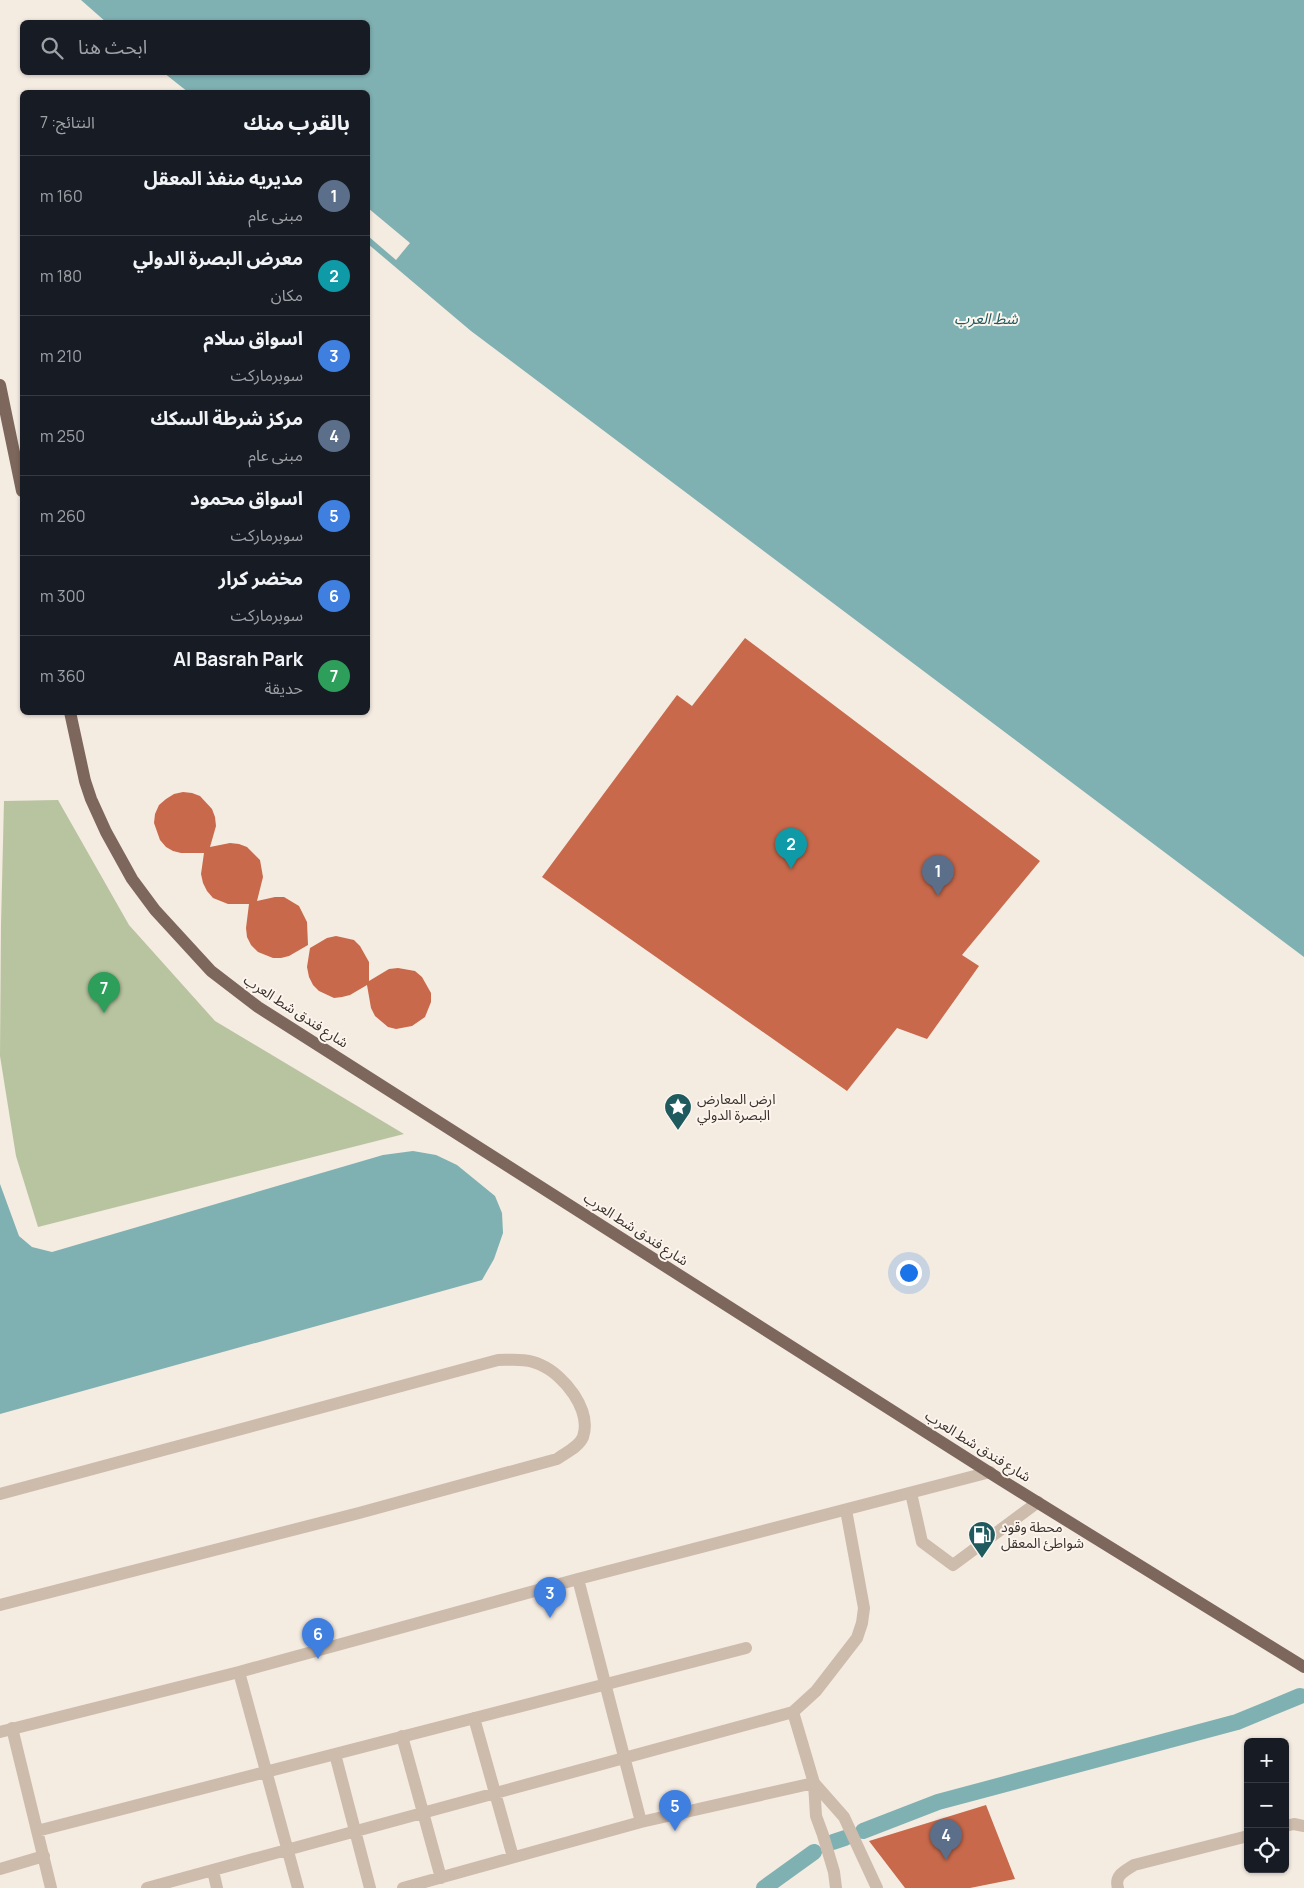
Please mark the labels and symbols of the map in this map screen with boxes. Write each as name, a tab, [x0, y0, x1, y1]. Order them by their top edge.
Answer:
water label: شط العرب	[954, 308, 1018, 329]
pin: 2	[775, 828, 807, 869]
pin: 1	[922, 855, 954, 896]
street label: شارع فندق شط العرب	[239, 970, 352, 1053]
pin: 7	[88, 972, 120, 1013]
place label: ارض المعارض البصرة الدولي	[697, 1089, 776, 1126]
place icon: ارض المعارض البصرة الدولي	[663, 1092, 693, 1131]
street label: شارع فندق شط العرب	[579, 1188, 692, 1271]
your location	[896, 1260, 922, 1286]
street label: شارع فندق شط العرب	[921, 1405, 1035, 1487]
place label: محطة وقود شواطئ المعقل	[1001, 1517, 1084, 1552]
fuel station icon: محطة وقود شواطئ المعقل	[967, 1520, 997, 1559]
pin: 3	[534, 1577, 566, 1618]
pin: 6	[302, 1618, 334, 1659]
pin: 5	[659, 1790, 691, 1831]
pin: 4	[930, 1819, 962, 1860]

